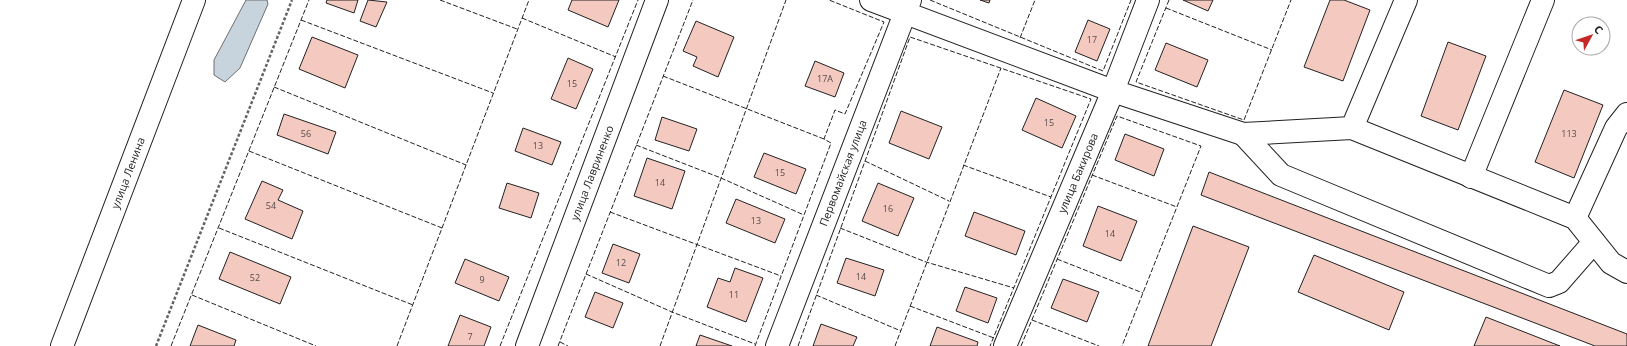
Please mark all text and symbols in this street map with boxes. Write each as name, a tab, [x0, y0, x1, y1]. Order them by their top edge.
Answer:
north arrow	[1571, 16, 1611, 56]
text: С	[1591, 22, 1607, 37]
house number: 17	[1087, 33, 1097, 46]
house number: 17А	[817, 72, 833, 85]
house number: 15	[567, 77, 577, 90]
house number: 15	[1044, 116, 1054, 129]
street label: Первомайская улица	[815, 117, 870, 228]
street label: улица Лавриненко	[566, 123, 617, 223]
house number: 56	[301, 127, 311, 140]
house number: 113	[1561, 127, 1577, 140]
street label: улица Бакирова	[1054, 130, 1101, 215]
street label: улица Ленина	[107, 135, 148, 211]
house number: 13	[533, 139, 543, 152]
house number: 15	[775, 166, 785, 179]
house number: 14	[655, 176, 665, 189]
house number: 54	[266, 199, 276, 212]
house number: 16	[883, 202, 893, 215]
house number: 13	[751, 214, 761, 227]
house number: 14	[1105, 227, 1115, 240]
house number: 12	[616, 256, 626, 269]
house number: 14	[856, 270, 866, 283]
house number: 52	[250, 271, 260, 284]
house number: 9	[479, 273, 485, 286]
house number: 11	[729, 288, 739, 301]
house number: 7	[467, 330, 473, 343]

